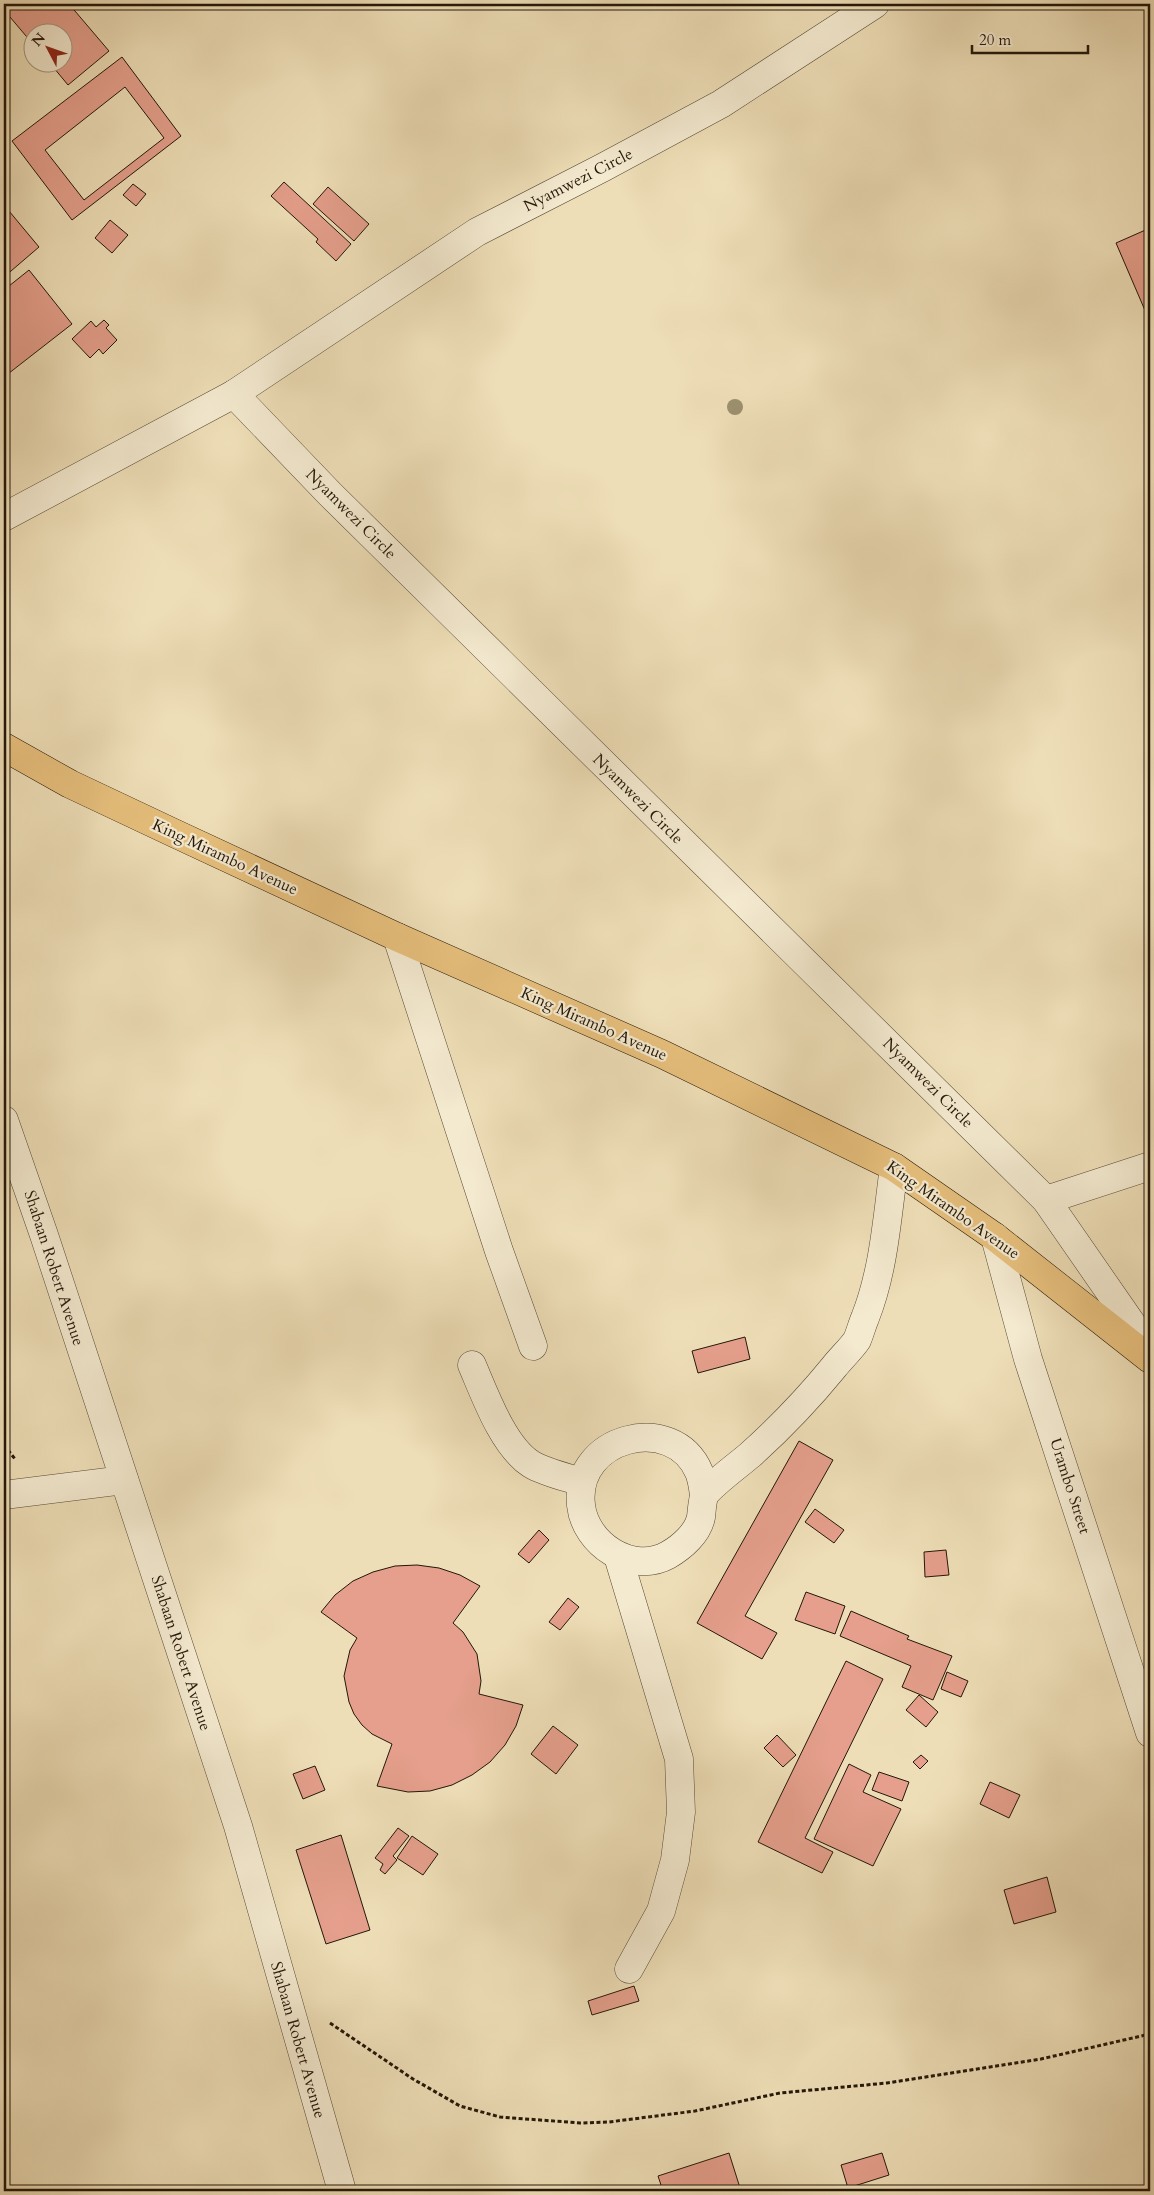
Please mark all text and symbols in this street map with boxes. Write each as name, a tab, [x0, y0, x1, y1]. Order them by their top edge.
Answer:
north arrow	[22, 22, 72, 72]
scale bar	[972, 22, 1088, 54]
text: N	[27, 29, 50, 51]
text: 20 m	[979, 30, 1011, 50]
street label: Nyamwezi Circle	[520, 143, 636, 217]
street label: Nyamwezi Circle	[301, 464, 401, 564]
street label: Nyamwezi Circle	[588, 749, 688, 849]
street label: King Mirambo Avenue	[149, 814, 301, 900]
street label: King Mirambo Avenue	[517, 982, 671, 1066]
street label: Nyamwezi Circle	[878, 1033, 978, 1133]
street label: King Mirambo Avenue	[882, 1156, 1024, 1264]
street label: Shabaan Robert Avenue	[18, 1187, 90, 1349]
street label: Urambo Street	[1044, 1435, 1096, 1537]
street label: Shabaan Robert Avenue	[145, 1572, 217, 1734]
street label: Shabaan Robert Avenue	[265, 1959, 331, 2121]

